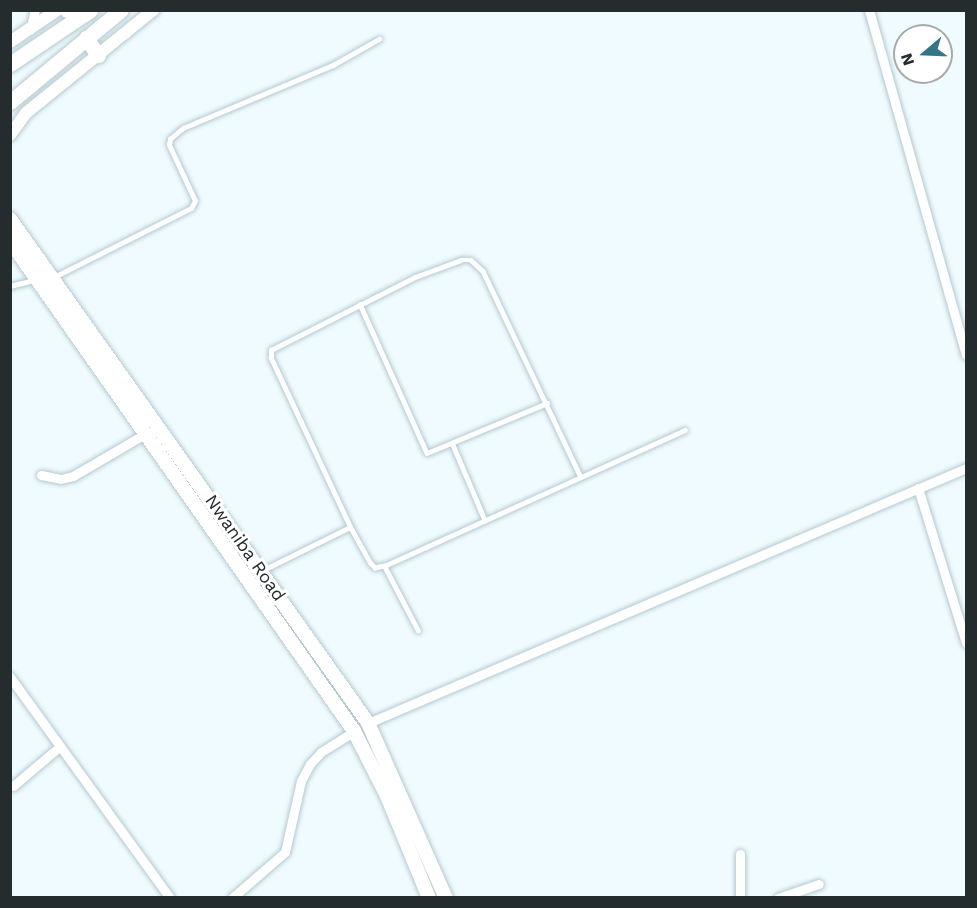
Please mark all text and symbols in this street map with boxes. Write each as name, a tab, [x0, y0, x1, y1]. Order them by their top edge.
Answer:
north arrow	[893, 24, 953, 84]
text: N	[896, 51, 918, 68]
street label: Nwaniba Road	[200, 490, 290, 606]

